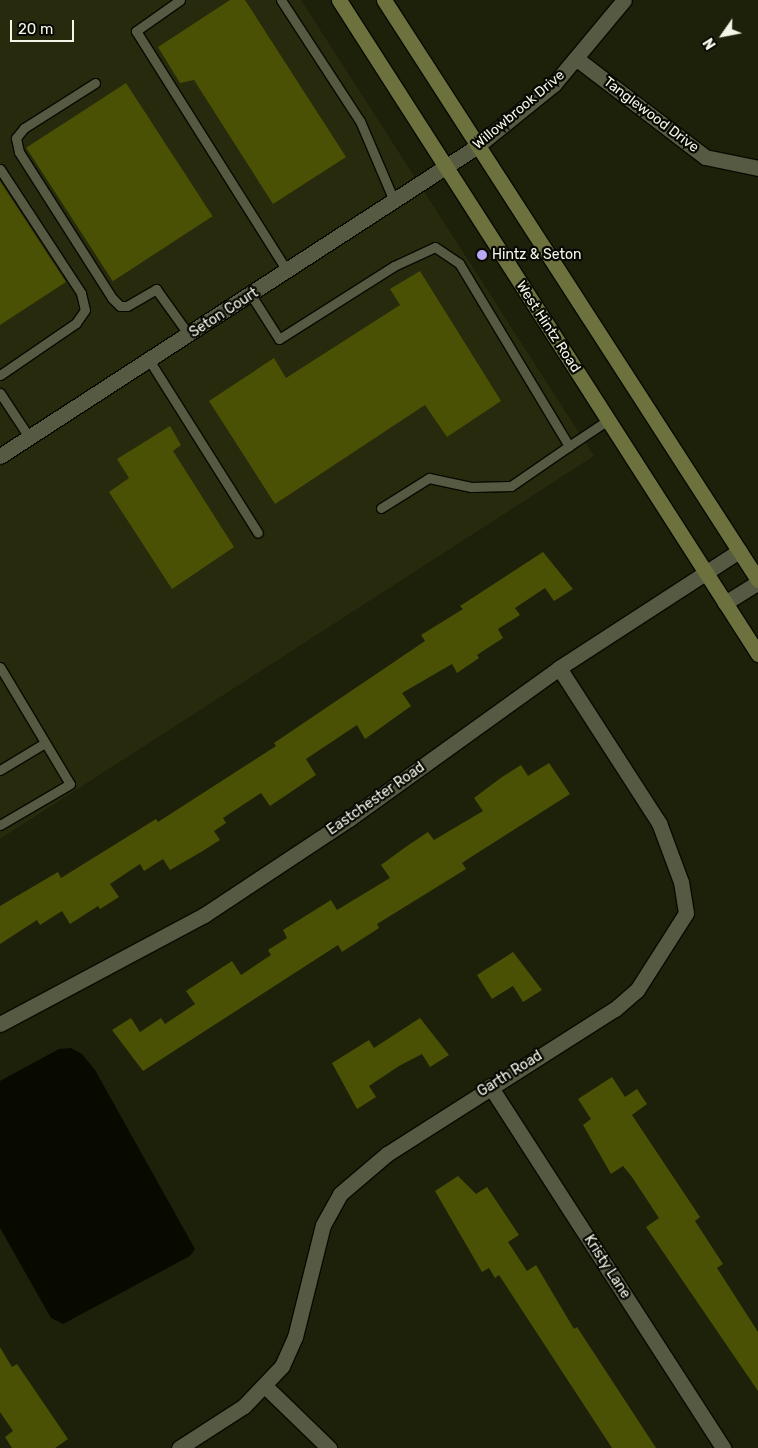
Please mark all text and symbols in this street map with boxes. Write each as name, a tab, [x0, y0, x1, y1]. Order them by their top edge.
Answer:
scale bar	[12, 10, 76, 42]
north arrow	[698, 10, 748, 60]
text: 20 m	[18, 20, 53, 38]
text: N	[700, 35, 720, 52]
street label: Willowbrook Drive	[470, 67, 568, 153]
street label: Tanglewood Drive	[600, 74, 702, 156]
place label: Hintz & Seton	[492, 247, 581, 263]
marker: Hintz & Seton	[476, 249, 488, 261]
street label: West Hintz Road	[512, 278, 584, 376]
street label: Seton Court	[187, 285, 261, 341]
street label: Eastchester Road	[324, 759, 428, 839]
street label: Garth Road	[475, 1047, 545, 1101]
street label: Kristy Lane	[580, 1232, 634, 1302]

